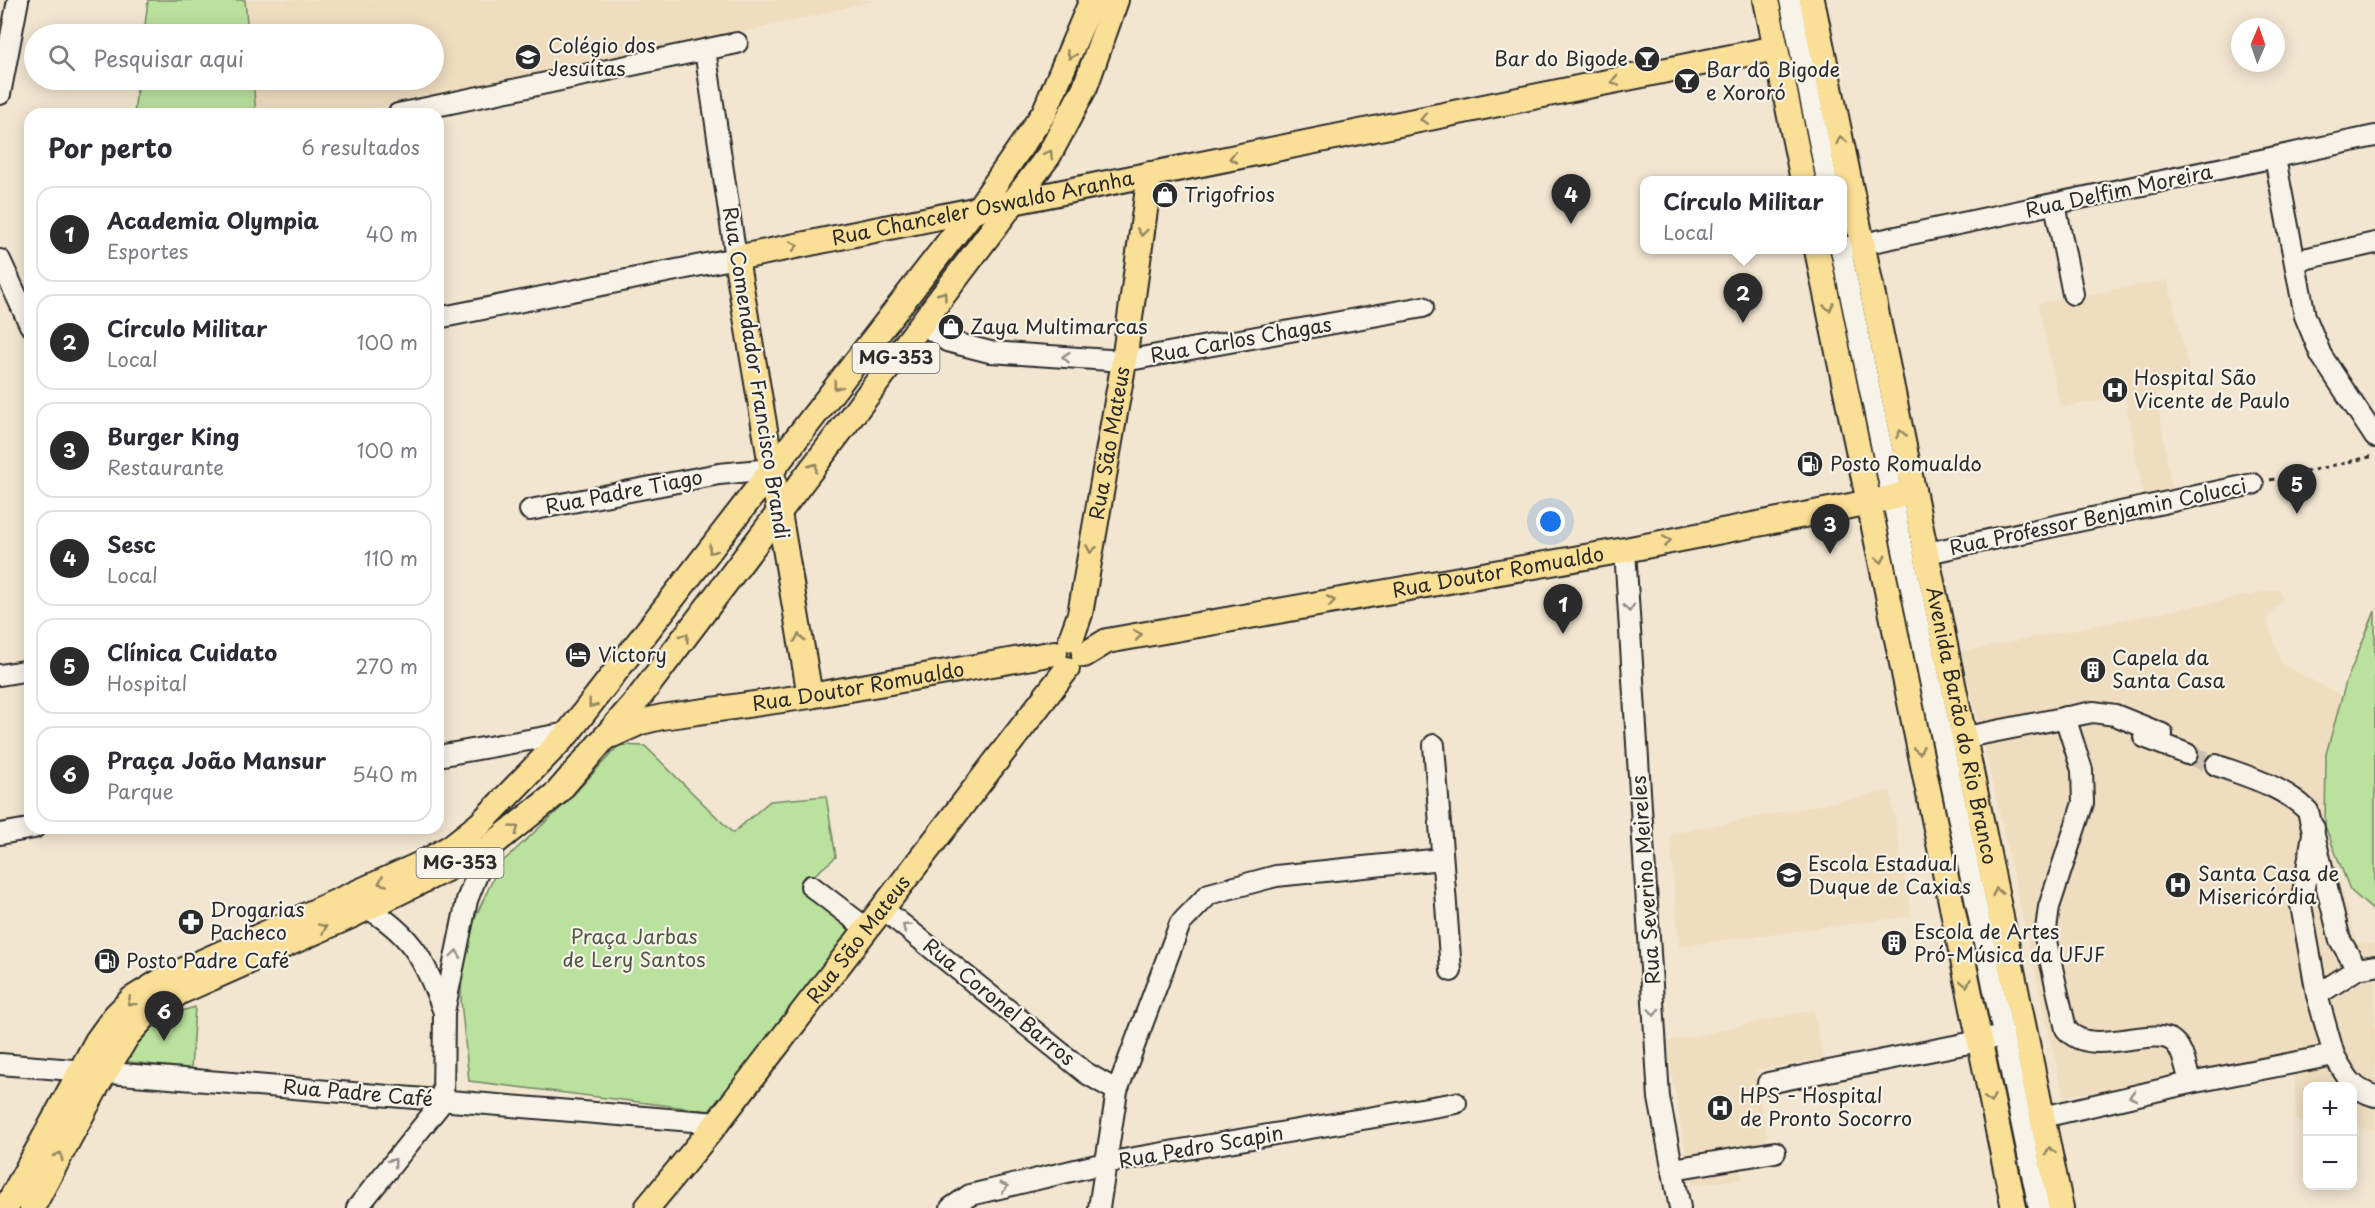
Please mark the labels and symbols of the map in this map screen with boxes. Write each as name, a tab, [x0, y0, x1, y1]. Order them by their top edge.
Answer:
north arrow	[2231, 18, 2285, 72]
place label: Colégio dos Jesuítas	[548, 30, 656, 83]
school or university icon: Colégio dos Jesuítas	[513, 42, 543, 72]
place label: Bar do Bigode	[1494, 43, 1628, 73]
bar icon: Bar do Bigode	[1632, 44, 1662, 74]
one-way arrow	[1066, 48, 1078, 59]
place label: Bar do Bigode e Xororó	[1706, 54, 1840, 107]
bar icon: Bar do Bigode e Xororó	[1672, 66, 1702, 96]
one-way arrow	[1611, 74, 1621, 87]
one-way arrow	[1419, 112, 1429, 125]
one-way arrow	[1835, 135, 1848, 145]
one-way arrow	[1041, 150, 1053, 160]
one-way arrow	[1228, 150, 1238, 163]
street label: Rua Delfim Moreira	[2023, 155, 2215, 224]
street label: Rua Chanceler Oswaldo Aranha	[829, 162, 1137, 252]
pin: 4	[1552, 174, 1590, 224]
place label: Trigofrios	[1184, 179, 1275, 209]
shop icon: Trigofrios	[1150, 180, 1180, 210]
street label: Rua Comendador Francisco Brandi	[716, 204, 798, 541]
one-way arrow	[1137, 228, 1149, 237]
one-way arrow	[788, 240, 798, 253]
pin: 2	[1724, 274, 1762, 323]
one-way arrow	[936, 290, 947, 301]
one-way arrow	[1822, 302, 1835, 312]
street label: Rua Carlos Chagas	[1148, 308, 1334, 370]
place label: Zaya Multimarcas	[970, 311, 1147, 341]
shop icon: Zaya Multimarcas	[936, 312, 966, 342]
road number: MG-353	[852, 343, 940, 373]
one-way arrow	[1061, 351, 1070, 364]
place label: Hospital São Vicente de Paulo	[2134, 362, 2290, 415]
street label: Rua São Mateus	[1081, 364, 1137, 522]
hospital icon: Hospital São Vicente de Paulo	[2100, 375, 2130, 405]
one-way arrow	[833, 379, 844, 390]
one-way arrow	[1896, 429, 1909, 439]
place label: Posto Romualdo	[1830, 448, 1982, 478]
fuel station icon: Posto Romualdo	[1795, 449, 1825, 479]
street label: Rua Padre Tiago	[543, 461, 705, 521]
one-way arrow	[806, 463, 817, 474]
pin: 5	[2278, 464, 2316, 514]
street label: Rua Professor Benjamin Colucci	[1946, 470, 2249, 562]
pin: 3	[1810, 504, 1850, 554]
your location	[1536, 507, 1565, 536]
one-way arrow	[1662, 535, 1672, 548]
street label: Rua Doutor Romualdo	[1390, 538, 1606, 605]
one-way arrow	[709, 544, 720, 555]
one-way arrow	[1085, 544, 1098, 554]
one-way arrow	[1874, 554, 1887, 564]
pin: 1	[1544, 584, 1582, 634]
street label: Avenida Barão do Rio Branco	[1919, 584, 2006, 867]
one-way arrow	[1326, 596, 1335, 608]
one-way arrow	[1622, 604, 1635, 613]
one-way arrow	[1133, 629, 1143, 642]
one-way arrow	[678, 632, 689, 643]
one-way arrow	[793, 634, 806, 644]
place label: Victory	[598, 639, 667, 669]
hotel icon: Victory	[563, 640, 593, 670]
place label: Capela da Santa Casa	[2112, 642, 2225, 695]
street label: Rua Doutor Romualdo	[750, 653, 966, 718]
building icon: Capela da Santa Casa	[2078, 655, 2108, 685]
one-way arrow	[588, 697, 599, 708]
one-way arrow	[1912, 745, 1925, 755]
street label: Rua Severino Meireles	[1623, 775, 1667, 986]
one-way arrow	[508, 825, 519, 836]
road number: MG-353	[416, 848, 504, 878]
place label: Escola Estadual Duque de Caxias	[1808, 848, 1971, 901]
place label: Santa Casa de Misericórdia	[2198, 858, 2339, 911]
school or university icon: Escola Estadual Duque de Caxias	[1774, 860, 1804, 890]
street label: Rua São Mateus	[799, 868, 917, 1009]
hospital icon: Santa Casa de Misericórdia	[2163, 870, 2193, 900]
one-way arrow	[377, 875, 388, 887]
one-way arrow	[1992, 887, 2005, 897]
place label: Drogarias Pacheco	[210, 894, 305, 947]
pharmacy icon: Drogarias Pacheco	[176, 907, 206, 937]
place label: Escola de Artes Pró-Música da UFJF	[1914, 916, 2105, 969]
park label: Praça Jarbas de Lery Santos	[563, 921, 705, 974]
one-way arrow	[317, 923, 328, 935]
one-way arrow	[901, 923, 912, 934]
building icon: Escola de Artes Pró-Música da UFJF	[1879, 928, 1909, 958]
street label: Rua Coronel Barros	[917, 930, 1082, 1072]
place label: Posto Padre Café	[126, 945, 289, 975]
fuel station icon: Posto Padre Café	[92, 946, 122, 976]
one-way arrow	[449, 950, 461, 959]
one-way arrow	[1959, 977, 1972, 987]
pin: 6	[144, 992, 184, 1041]
one-way arrow	[127, 995, 138, 1006]
one-way arrow	[1648, 1008, 1661, 1017]
street label: Rua Padre Café	[282, 1071, 434, 1114]
place label: HPS - Hospital de Pronto Socorro	[1740, 1080, 1912, 1133]
one-way arrow	[2129, 1089, 2139, 1102]
hospital icon: HPS - Hospital de Pronto Socorro	[1705, 1093, 1735, 1123]
one-way arrow	[1983, 1093, 1996, 1103]
street label: Rua Pedro Scapin	[1116, 1117, 1286, 1175]
one-way arrow	[2044, 1146, 2057, 1156]
one-way arrow	[52, 1152, 64, 1163]
one-way arrow	[386, 1158, 397, 1169]
one-way arrow	[999, 1182, 1009, 1195]

